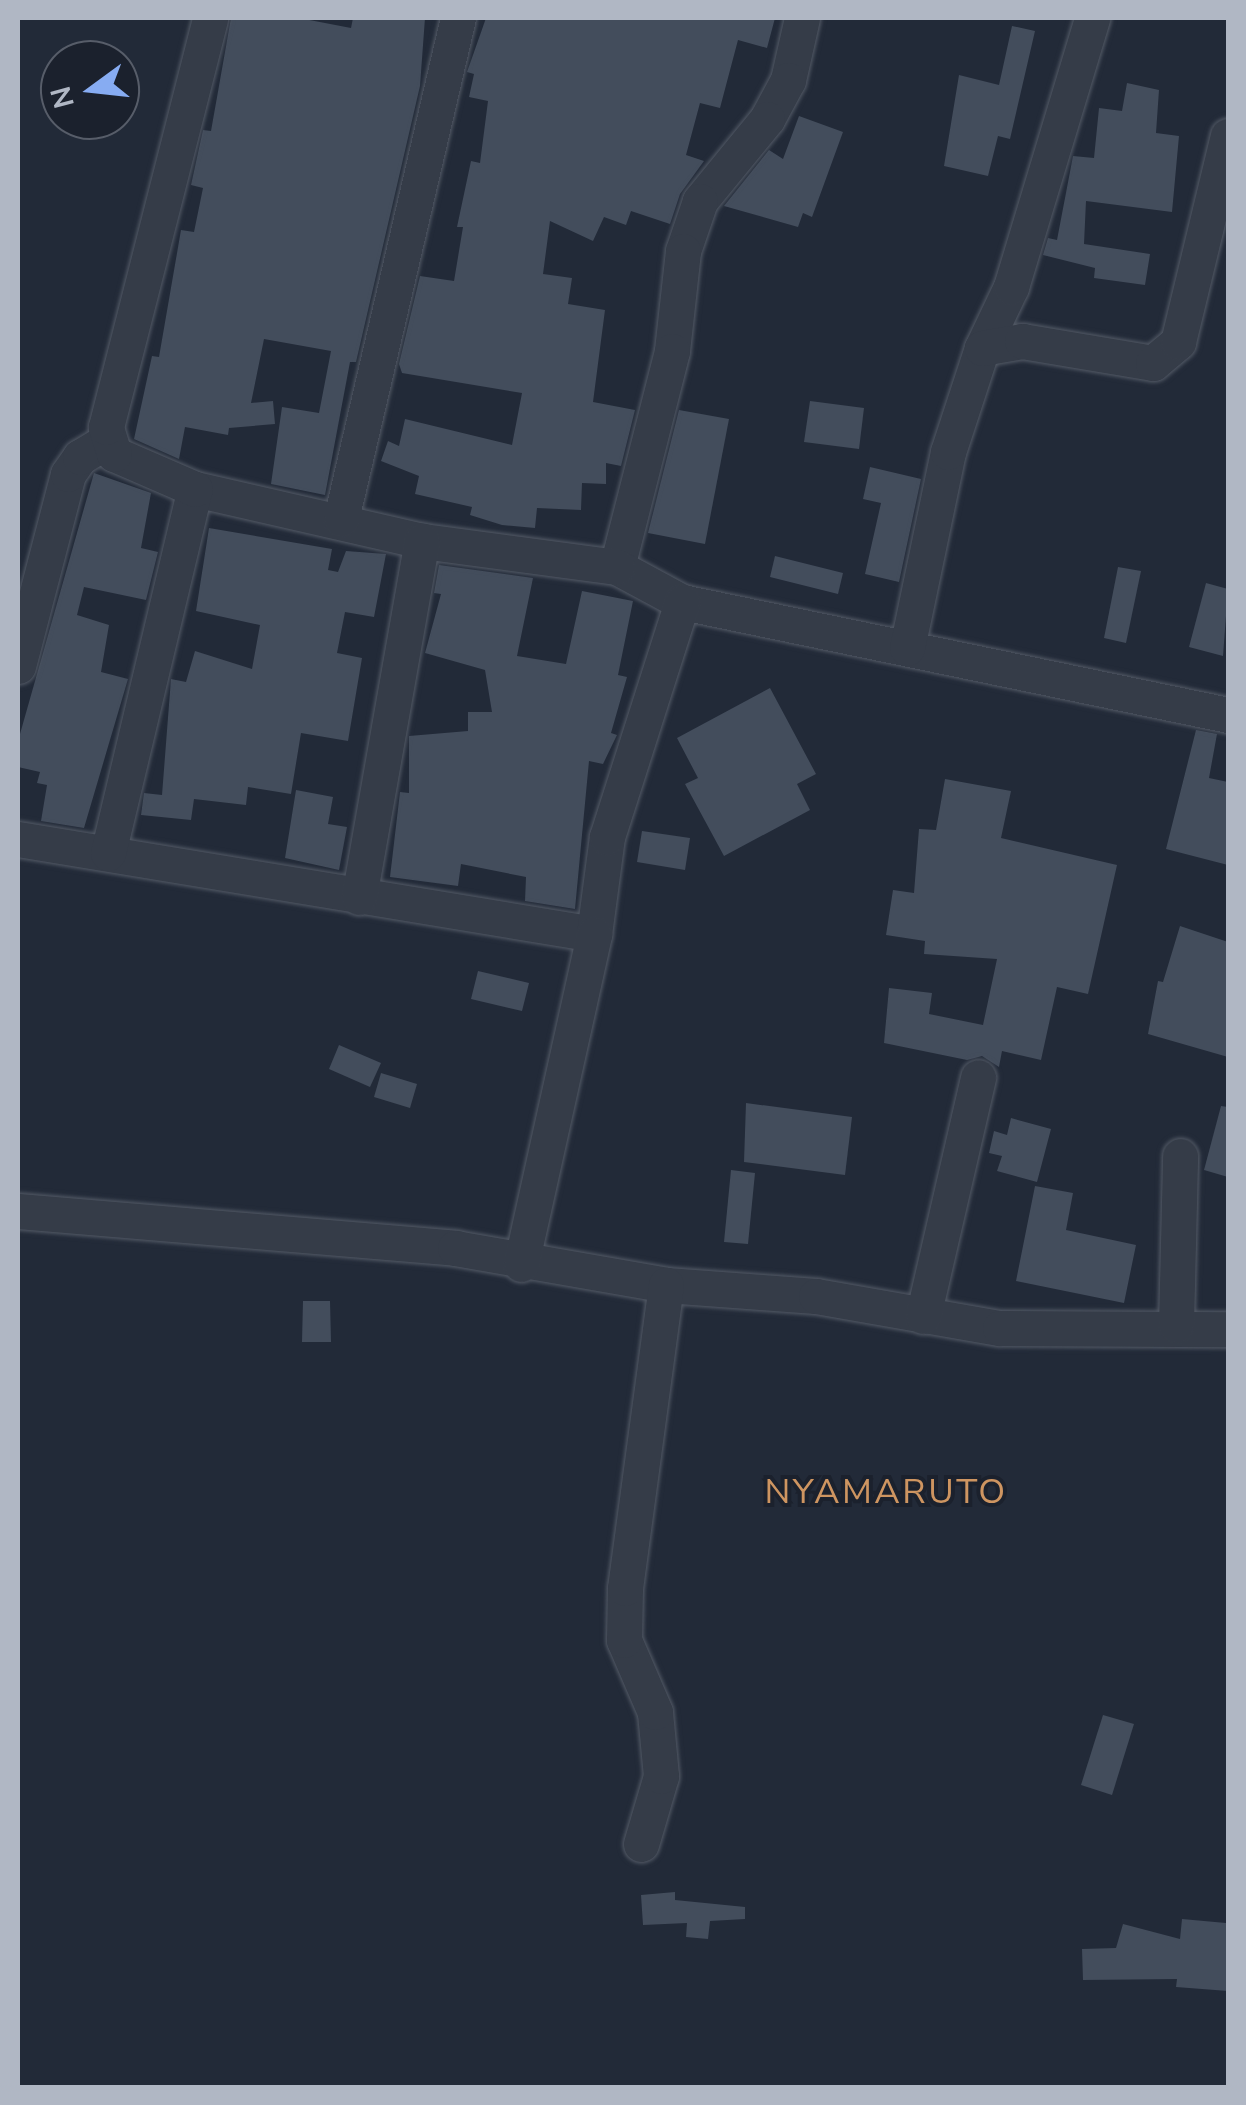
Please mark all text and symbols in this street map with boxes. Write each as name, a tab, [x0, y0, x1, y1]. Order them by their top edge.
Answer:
north arrow	[40, 40, 140, 140]
text: N	[42, 82, 84, 112]
district label: NYAMARUTO	[764, 1471, 1008, 1513]

